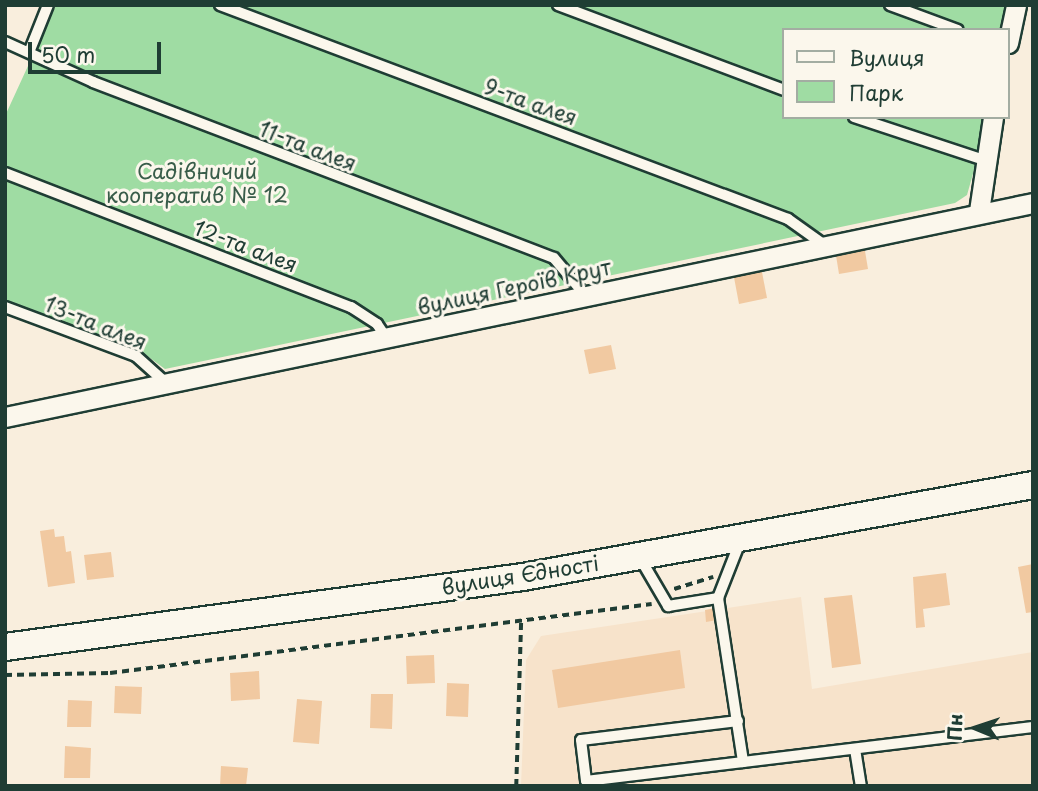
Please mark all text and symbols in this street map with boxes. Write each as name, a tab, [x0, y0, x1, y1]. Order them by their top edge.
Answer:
scale bar	[32, 28, 164, 72]
legend	[782, 28, 1010, 119]
text: 50 m	[41, 38, 95, 70]
text: Вулиця	[849, 41, 925, 73]
street label: 9-та алея	[481, 72, 581, 130]
text: Парк	[849, 76, 903, 108]
street label: 11-та алея	[255, 115, 361, 175]
park label: Садівничий кооператив № 12	[106, 157, 288, 207]
street label: 12-та алея	[190, 214, 302, 276]
street label: вулиця Героїв Крут	[415, 253, 613, 319]
street label: 13-та алея	[41, 290, 151, 354]
street label: вулиця Єдності	[440, 549, 600, 599]
north arrow	[940, 693, 1010, 763]
text: Пн	[940, 713, 968, 742]

